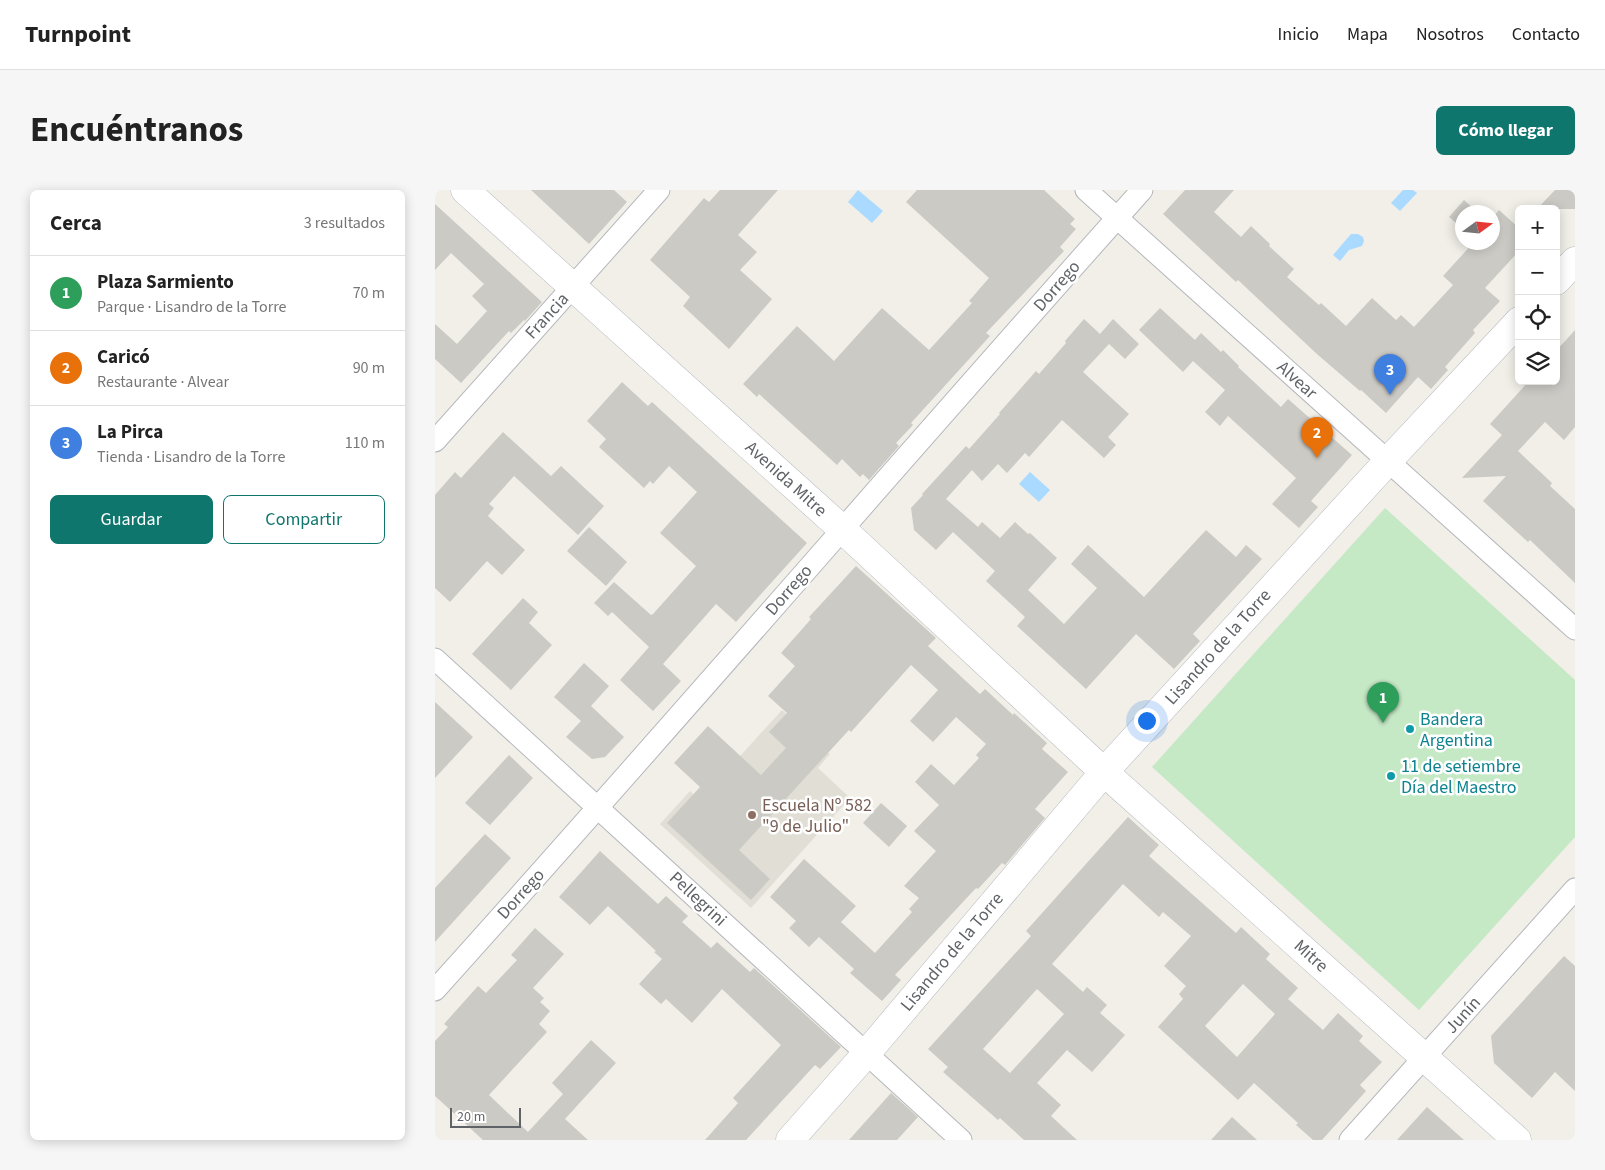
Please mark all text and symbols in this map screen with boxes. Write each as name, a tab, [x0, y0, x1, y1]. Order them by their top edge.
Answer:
text: Turnpoint	[25, 17, 131, 52]
text: Inicio	[1278, 22, 1319, 47]
text: Mapa	[1347, 22, 1388, 47]
text: Nosotros	[1416, 22, 1484, 47]
text: Contacto	[1512, 22, 1580, 47]
text: Encuéntranos	[30, 105, 243, 155]
button: Cómo llegar	[1436, 106, 1575, 155]
north arrow	[1455, 205, 1500, 250]
map controls	[1515, 205, 1560, 385]
button: +	[1515, 205, 1560, 250]
text: Cerca	[50, 208, 102, 238]
text: 3 resultados	[304, 212, 385, 234]
button: −	[1515, 250, 1560, 295]
street label: Dorrego	[1028, 255, 1086, 317]
text: Plaza Sarmiento	[97, 269, 234, 296]
text: 1	[62, 282, 70, 304]
text: 70 m	[353, 282, 385, 304]
street label: Francia	[519, 287, 575, 345]
button: locate	[1515, 295, 1560, 340]
text: Parque · Lisandro de la Torre	[97, 296, 287, 318]
button: layers	[1515, 340, 1560, 385]
text: Caricó	[97, 344, 150, 371]
pin: 3	[1374, 354, 1406, 395]
street label: Alvear	[1271, 355, 1323, 405]
text: 2	[62, 357, 70, 379]
text: 90 m	[353, 357, 385, 379]
text: Restaurante · Alvear	[97, 371, 229, 393]
pin: 2	[1301, 417, 1333, 458]
text: La Pirca	[97, 419, 163, 446]
text: 3	[62, 432, 70, 454]
text: 110 m	[345, 432, 385, 454]
street label: Avenida Mitre	[740, 435, 832, 523]
text: Tienda · Lisandro de la Torre	[97, 446, 285, 468]
button: Guardar	[50, 495, 213, 544]
button: Compartir	[223, 495, 385, 544]
street label: Dorrego	[760, 559, 818, 621]
street label: Lisandro de la Torre	[1159, 583, 1277, 710]
pin: 1	[1367, 682, 1399, 723]
place label: Bandera Argentina	[1420, 707, 1493, 753]
your location	[1134, 708, 1160, 734]
marker: Bandera Argentina	[1404, 723, 1416, 735]
place label: 11 de setiembre Día del Maestro	[1401, 754, 1521, 800]
marker: 11 de setiembre Día del Maestro	[1385, 770, 1397, 782]
place label: Escuela Nº 582 "9 de Julio"	[762, 793, 872, 839]
marker: Escuela Nº 582 "9 de Julio"	[746, 809, 758, 821]
street label: Dorrego	[491, 863, 551, 925]
street label: Pellegrini	[664, 866, 732, 932]
street label: Lisandro de la Torre	[895, 887, 1009, 1017]
street label: Mitre	[1288, 934, 1334, 978]
street label: Junín	[1439, 991, 1487, 1039]
scale bar	[450, 1105, 521, 1128]
text: 20 m	[457, 1107, 485, 1127]

